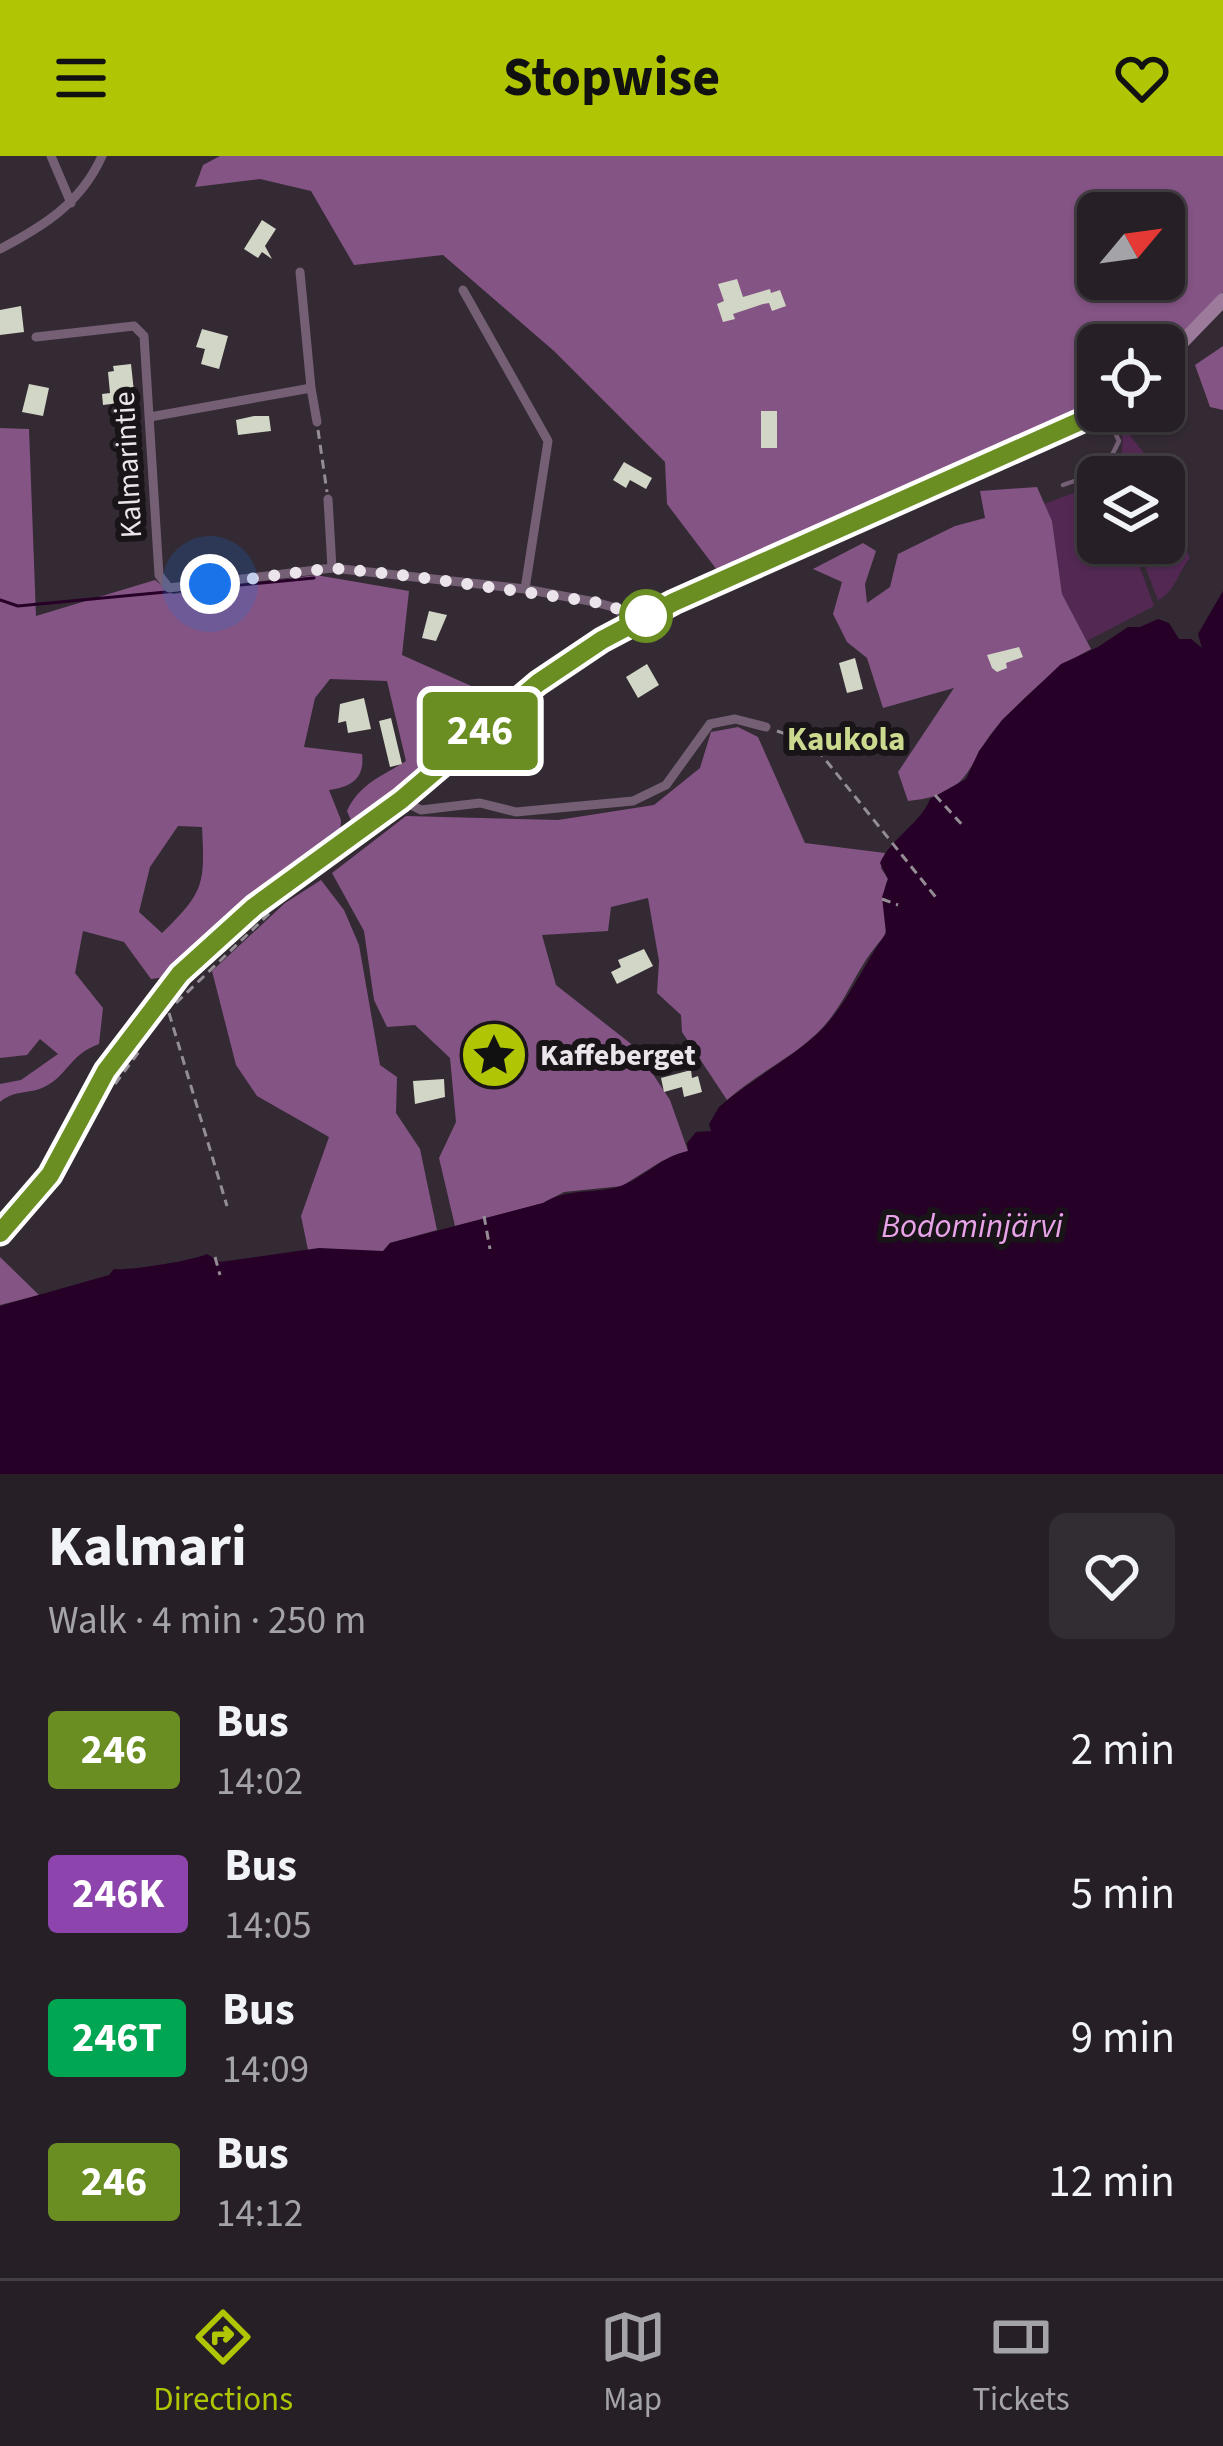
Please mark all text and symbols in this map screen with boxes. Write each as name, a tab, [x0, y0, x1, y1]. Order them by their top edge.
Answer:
text: Stopwise	[503, 40, 720, 117]
icon: menu	[48, 45, 114, 111]
icon: heart	[1109, 45, 1175, 111]
north arrow	[1077, 192, 1185, 300]
map controls	[1077, 192, 1185, 564]
button: locate	[1077, 324, 1185, 432]
street label: Kalmarintie	[103, 391, 153, 539]
button: layers	[1077, 456, 1185, 564]
your location	[180, 554, 240, 614]
unlabelled marker	[621, 591, 671, 641]
line badge: 246	[411, 692, 549, 770]
text: 246	[447, 701, 513, 761]
district label: Kaukola	[787, 716, 905, 763]
place icon: Kaffeberget	[459, 1020, 529, 1090]
place label: Kaffeberget	[540, 1034, 696, 1077]
water label: Bodominjärvi	[881, 1203, 1064, 1250]
text: Kalmari	[48, 1507, 247, 1588]
button: heart	[1049, 1513, 1175, 1639]
text: Walk · 4 min · 250 m	[48, 1593, 366, 1649]
text: Bus	[216, 1690, 289, 1754]
text: 2 min	[1071, 1718, 1175, 1782]
text: 246	[81, 1720, 147, 1780]
text: 14:02	[216, 1754, 303, 1810]
text: Bus	[224, 1834, 297, 1898]
text: 5 min	[1071, 1862, 1175, 1926]
text: 246K	[72, 1864, 164, 1924]
text: 14:05	[224, 1898, 312, 1954]
text: Bus	[222, 1978, 295, 2042]
text: 9 min	[1071, 2006, 1175, 2070]
text: 246T	[72, 2008, 162, 2068]
text: 14:09	[222, 2042, 309, 2098]
text: Bus	[216, 2122, 289, 2186]
text: 12 min	[1048, 2150, 1175, 2214]
text: 246	[81, 2152, 147, 2212]
text: 14:12	[216, 2186, 303, 2242]
tab: Directions	[153, 2304, 293, 2423]
tab: Map	[600, 2304, 666, 2423]
tab: Tickets	[972, 2304, 1070, 2423]

